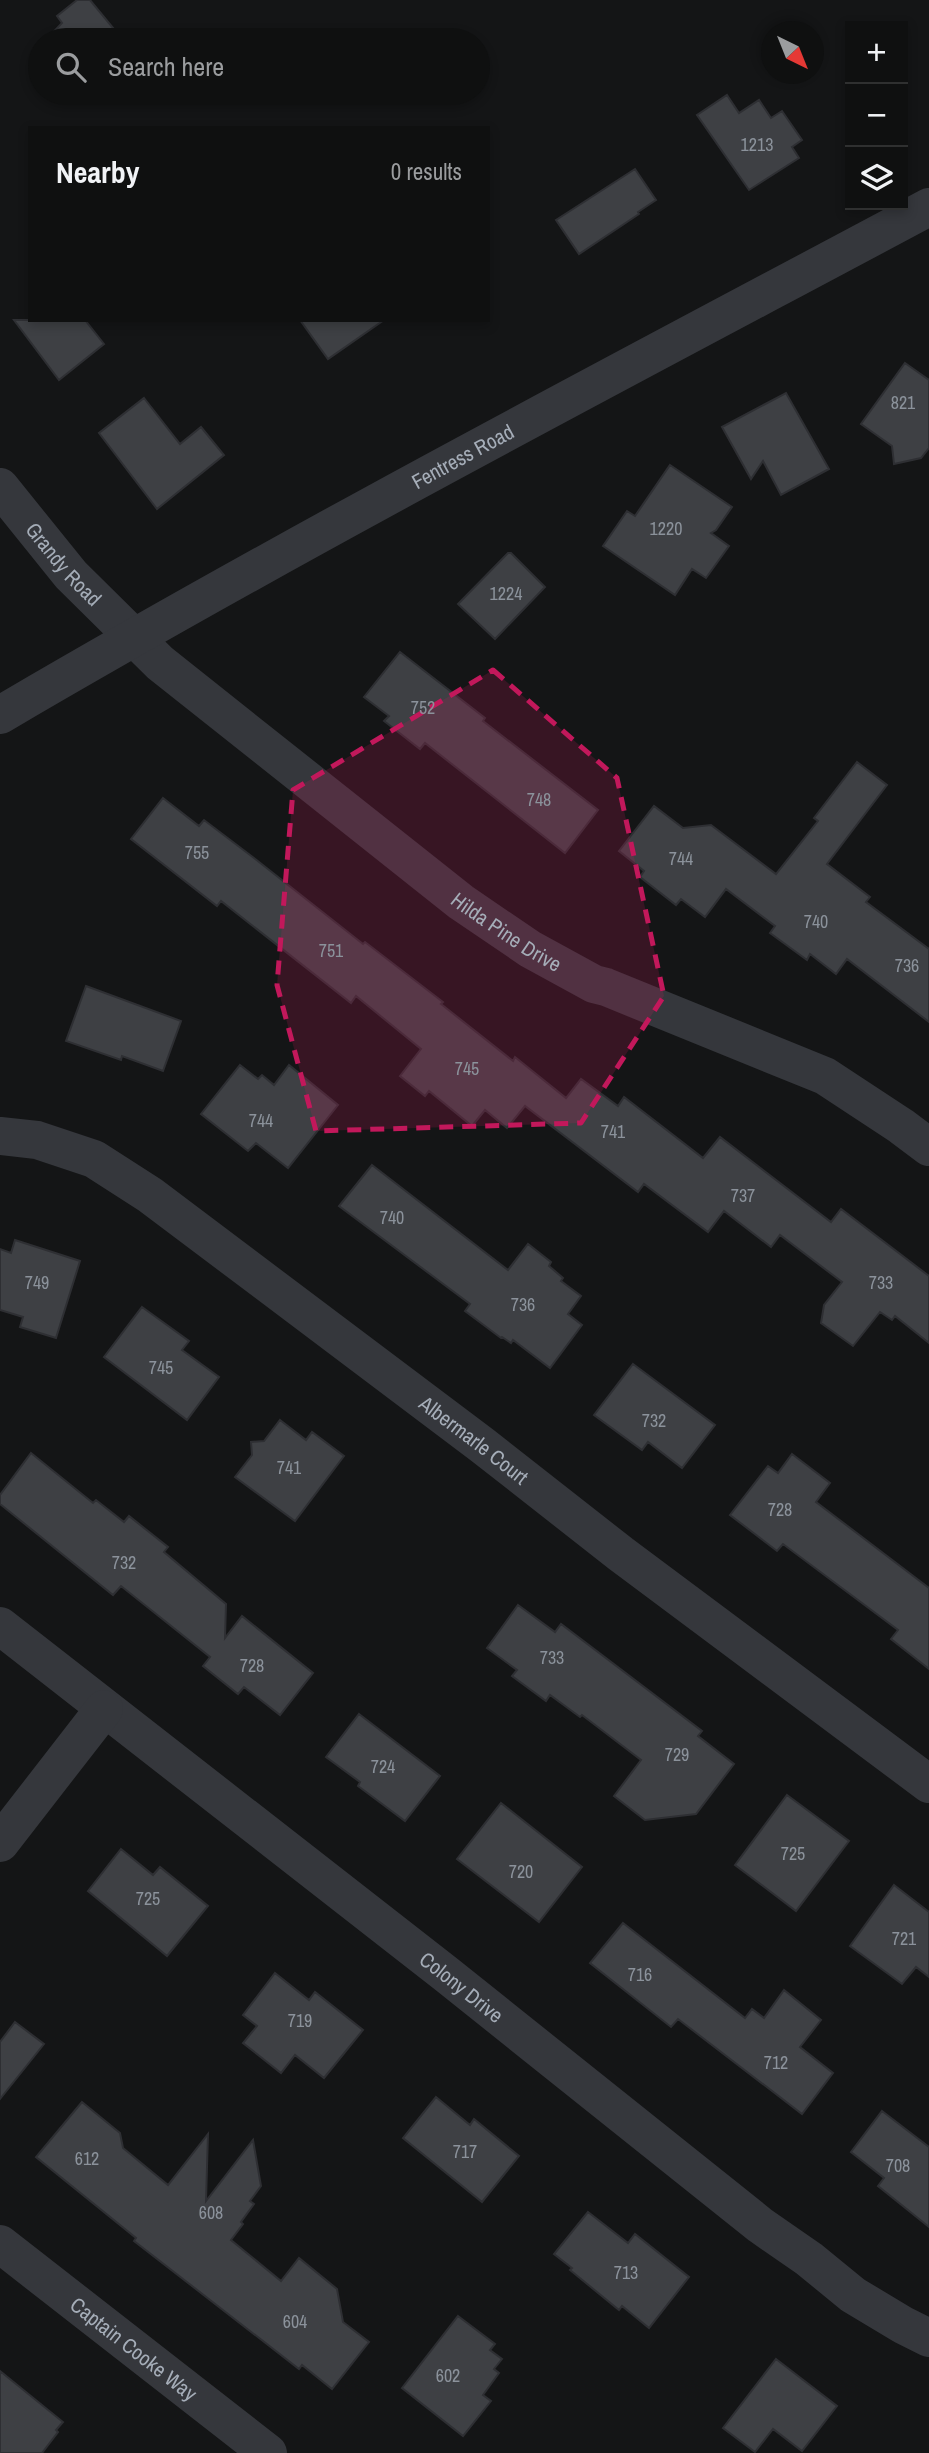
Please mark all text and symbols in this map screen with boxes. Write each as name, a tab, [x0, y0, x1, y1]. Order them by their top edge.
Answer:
north arrow	[761, 21, 824, 84]
map controls	[845, 21, 908, 210]
button: +	[845, 21, 908, 84]
search box	[28, 28, 490, 105]
icon: search	[52, 48, 90, 86]
text: Search here	[108, 49, 224, 84]
button: −	[845, 84, 908, 147]
house number: 1213	[741, 132, 773, 157]
button: layers	[845, 147, 908, 210]
text: Nearby	[56, 152, 139, 192]
text: 0 results	[391, 156, 462, 187]
house number: 821	[891, 390, 916, 415]
street label: Fentress Road	[406, 417, 519, 495]
street label: Grandy Road	[19, 516, 108, 612]
house number: 1220	[650, 516, 682, 541]
house number: 1224	[490, 581, 522, 606]
house number: 752	[411, 695, 435, 720]
house number: 748	[527, 787, 551, 812]
house number: 755	[185, 840, 209, 865]
house number: 744	[669, 846, 693, 871]
street label: Hilda Pine Drive	[445, 885, 567, 978]
house number: 740	[804, 909, 828, 934]
house number: 751	[319, 938, 344, 963]
house number: 736	[895, 953, 919, 978]
house number: 745	[455, 1056, 479, 1081]
house number: 744	[249, 1108, 273, 1133]
house number: 741	[601, 1119, 626, 1144]
house number: 737	[731, 1183, 755, 1208]
house number: 740	[380, 1205, 404, 1230]
house number: 749	[25, 1270, 49, 1295]
house number: 733	[869, 1270, 893, 1295]
house number: 736	[511, 1292, 535, 1317]
house number: 745	[149, 1355, 173, 1380]
street label: Albermarle Court	[413, 1388, 535, 1491]
house number: 732	[642, 1408, 666, 1433]
house number: 741	[277, 1455, 302, 1480]
house number: 728	[768, 1497, 792, 1522]
house number: 732	[112, 1550, 136, 1575]
house number: 733	[540, 1645, 564, 1670]
house number: 728	[240, 1653, 264, 1678]
house number: 729	[665, 1742, 689, 1767]
house number: 724	[371, 1754, 395, 1779]
house number: 725	[781, 1841, 805, 1866]
house number: 720	[509, 1859, 533, 1884]
house number: 725	[136, 1886, 160, 1911]
house number: 721	[892, 1926, 917, 1951]
street label: Colony Drive	[414, 1944, 510, 2029]
house number: 716	[628, 1962, 652, 1987]
house number: 719	[288, 2008, 312, 2033]
house number: 712	[764, 2050, 788, 2075]
house number: 717	[453, 2139, 477, 2164]
house number: 612	[75, 2146, 99, 2171]
house number: 708	[886, 2153, 910, 2178]
house number: 608	[199, 2200, 223, 2225]
house number: 713	[614, 2260, 638, 2285]
street label: Captain Cooke Way	[65, 2290, 204, 2407]
house number: 604	[283, 2309, 307, 2334]
house number: 602	[436, 2363, 460, 2388]

